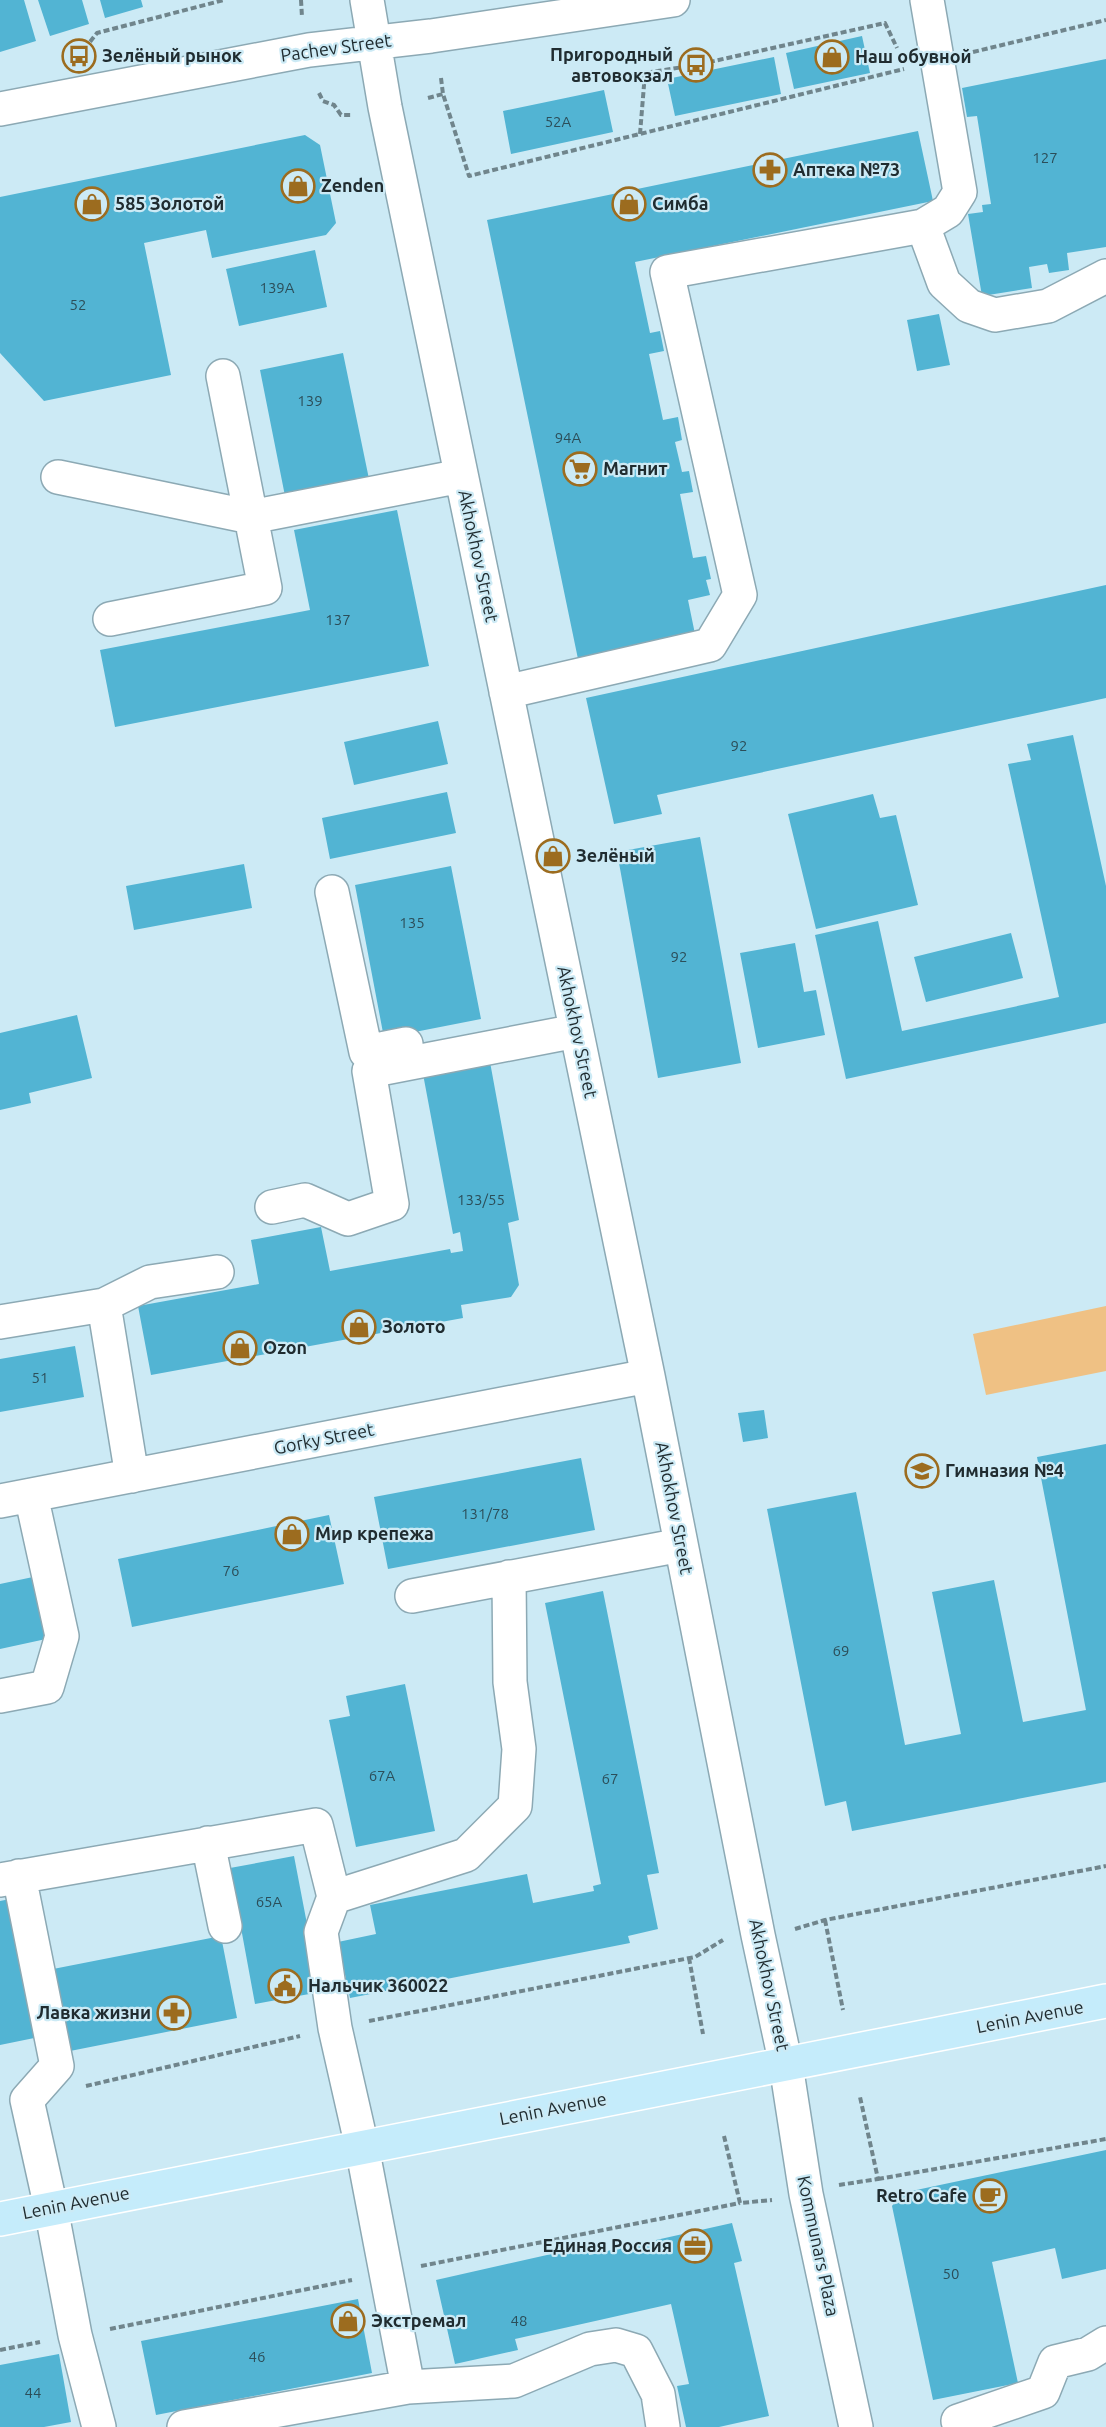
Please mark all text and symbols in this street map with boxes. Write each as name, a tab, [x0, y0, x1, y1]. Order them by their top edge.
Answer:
street label: Pachev Street	[279, 29, 393, 65]
bus stop icon: Зелёный рынок	[61, 38, 97, 74]
shop icon: Наш обувной	[814, 39, 850, 75]
place label: Пригородный автовокзал	[550, 44, 673, 85]
place label: Зелёный рынок	[102, 45, 243, 65]
place label: Наш обувной	[855, 46, 972, 66]
bus stop icon: Пригородный автовокзал	[678, 47, 714, 83]
house number: 52А	[545, 113, 572, 130]
house number: 127	[1032, 149, 1058, 166]
pharmacy icon: Аптека №73	[752, 152, 788, 188]
place label: Аптека №73	[793, 159, 900, 179]
shop icon: Zenden	[280, 168, 316, 204]
place label: Zenden	[321, 175, 384, 195]
shop icon: 585 Золотой	[74, 186, 110, 222]
shop icon: Симба	[611, 186, 647, 222]
place label: 585 Золотой	[115, 193, 224, 213]
place label: Симба	[652, 193, 709, 213]
house number: 139А	[259, 279, 295, 296]
house number: 52	[70, 296, 86, 313]
house number: 139	[297, 392, 323, 409]
house number: 94А	[555, 429, 582, 446]
supermarket icon: Магнит	[562, 451, 598, 487]
place label: Магнит	[603, 458, 667, 478]
street label: Akhokhov Street	[455, 488, 503, 624]
house number: 137	[325, 611, 351, 628]
house number: 92	[731, 737, 747, 754]
shop icon: Зелёный	[535, 838, 571, 874]
place label: Зелёный	[576, 845, 655, 865]
house number: 135	[399, 914, 425, 931]
house number: 92	[671, 948, 687, 965]
street label: Akhokhov Street	[554, 964, 602, 1100]
house number: 133/55	[457, 1191, 505, 1208]
shop icon: Золото	[341, 1309, 377, 1345]
place label: Золото	[382, 1316, 445, 1336]
shop icon: Ozon	[222, 1330, 258, 1366]
place label: Ozon	[263, 1337, 307, 1357]
house number: 51	[32, 1369, 48, 1386]
street label: Gorky Street	[272, 1419, 376, 1458]
street label: Akhokhov Street	[652, 1440, 698, 1576]
school or university icon: Гимназия №4	[904, 1453, 940, 1489]
place label: Гимназия №4	[945, 1460, 1064, 1480]
house number: 131/78	[461, 1505, 509, 1522]
shop icon: Мир крепежа	[274, 1516, 310, 1552]
place label: Мир крепежа	[315, 1523, 434, 1543]
house number: 76	[223, 1562, 239, 1579]
house number: 69	[833, 1642, 849, 1659]
house number: 67А	[369, 1767, 396, 1784]
house number: 67	[602, 1770, 618, 1787]
house number: 65А	[256, 1893, 283, 1910]
street label: Akhokhov Street	[746, 1917, 794, 2053]
public building icon: Нальчик 360022	[267, 1968, 303, 2004]
place label: Нальчик 360022	[308, 1975, 448, 1995]
pharmacy icon: Лавка жизни	[156, 1995, 192, 2031]
street label: Lenin Avenue	[975, 1996, 1085, 2036]
place label: Лавка жизни	[36, 2002, 151, 2022]
street label: Lenin Avenue	[498, 2088, 608, 2128]
street label: Kommunars Plaza	[794, 2174, 844, 2318]
cafe icon: Retro Cafe	[972, 2178, 1008, 2214]
street label: Lenin Avenue	[21, 2182, 131, 2222]
place label: Retro Cafe	[876, 2185, 967, 2205]
office icon: Единая Россия	[677, 2228, 713, 2264]
place label: Единая Россия	[543, 2235, 672, 2255]
house number: 50	[943, 2265, 959, 2282]
shop icon: Экстремал	[330, 2303, 366, 2339]
place label: Экстремал	[371, 2310, 466, 2330]
house number: 48	[511, 2312, 527, 2329]
house number: 46	[249, 2348, 265, 2365]
house number: 44	[25, 2384, 41, 2401]

